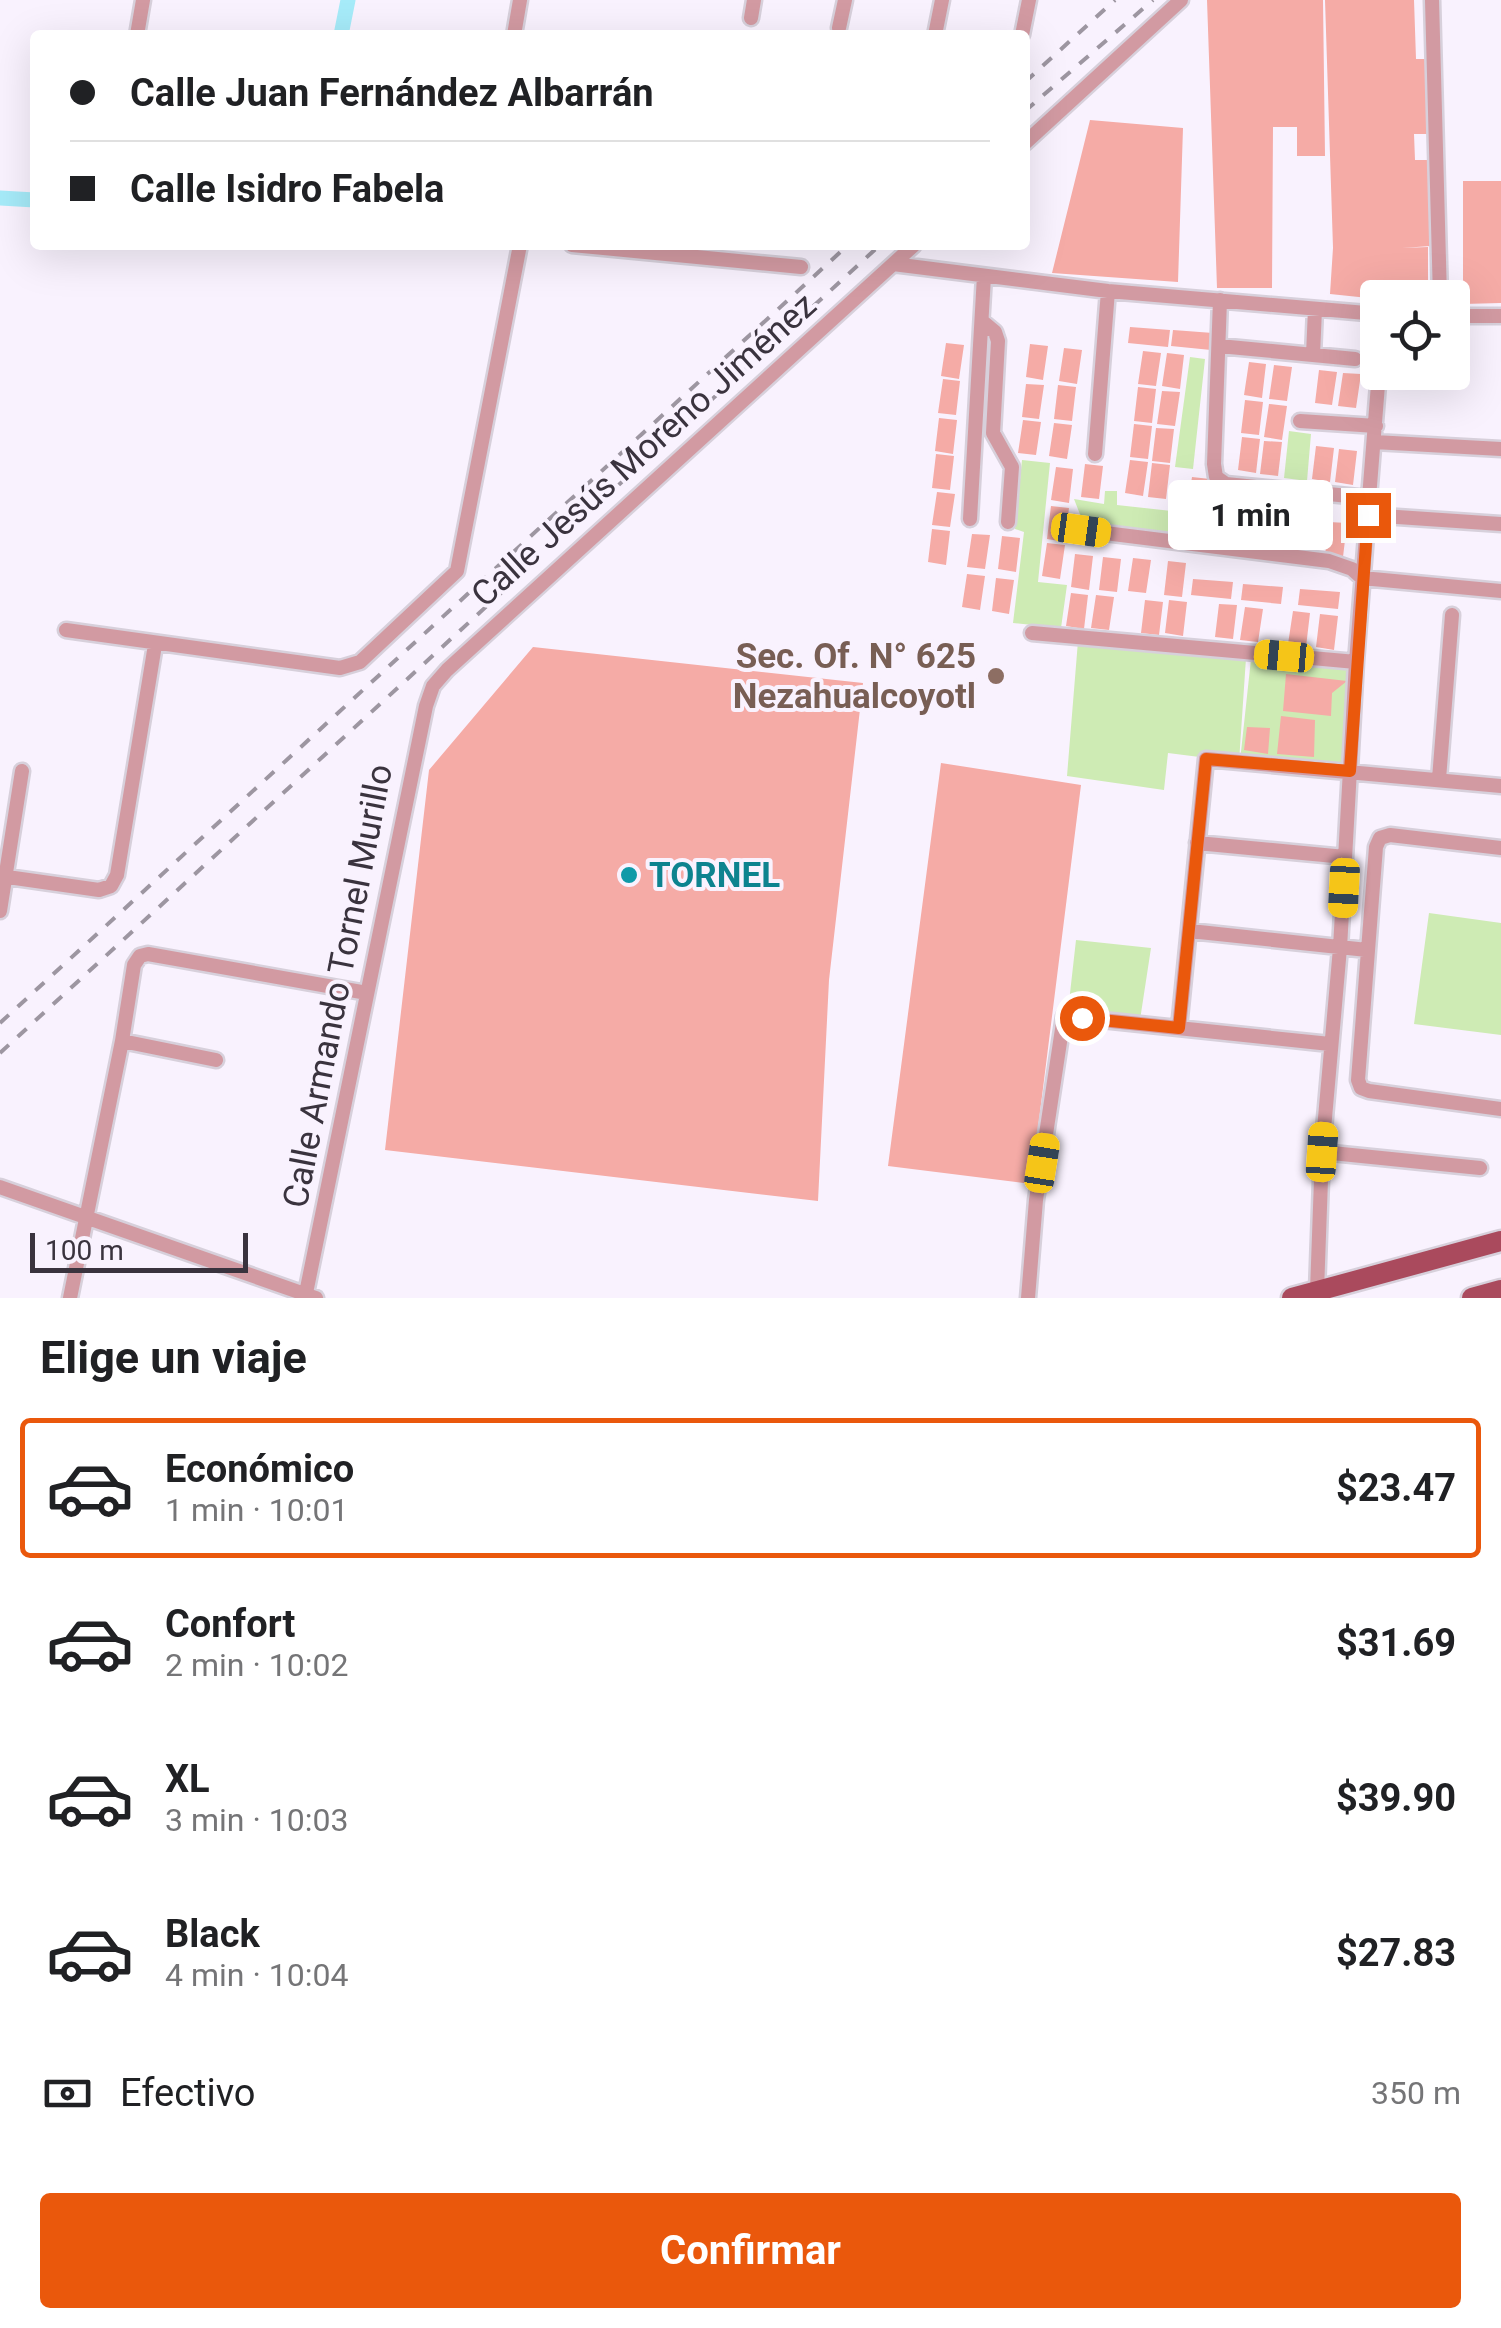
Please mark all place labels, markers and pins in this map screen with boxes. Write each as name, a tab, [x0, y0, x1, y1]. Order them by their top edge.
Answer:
place label: Sec. Of. N° 625 Nezahualcoyotl	[733, 636, 976, 717]
marker: Sec. Of. N° 625 Nezahualcoyotl	[985, 665, 1007, 687]
place label: TORNEL	[649, 855, 780, 896]
marker: TORNEL	[618, 864, 640, 886]

